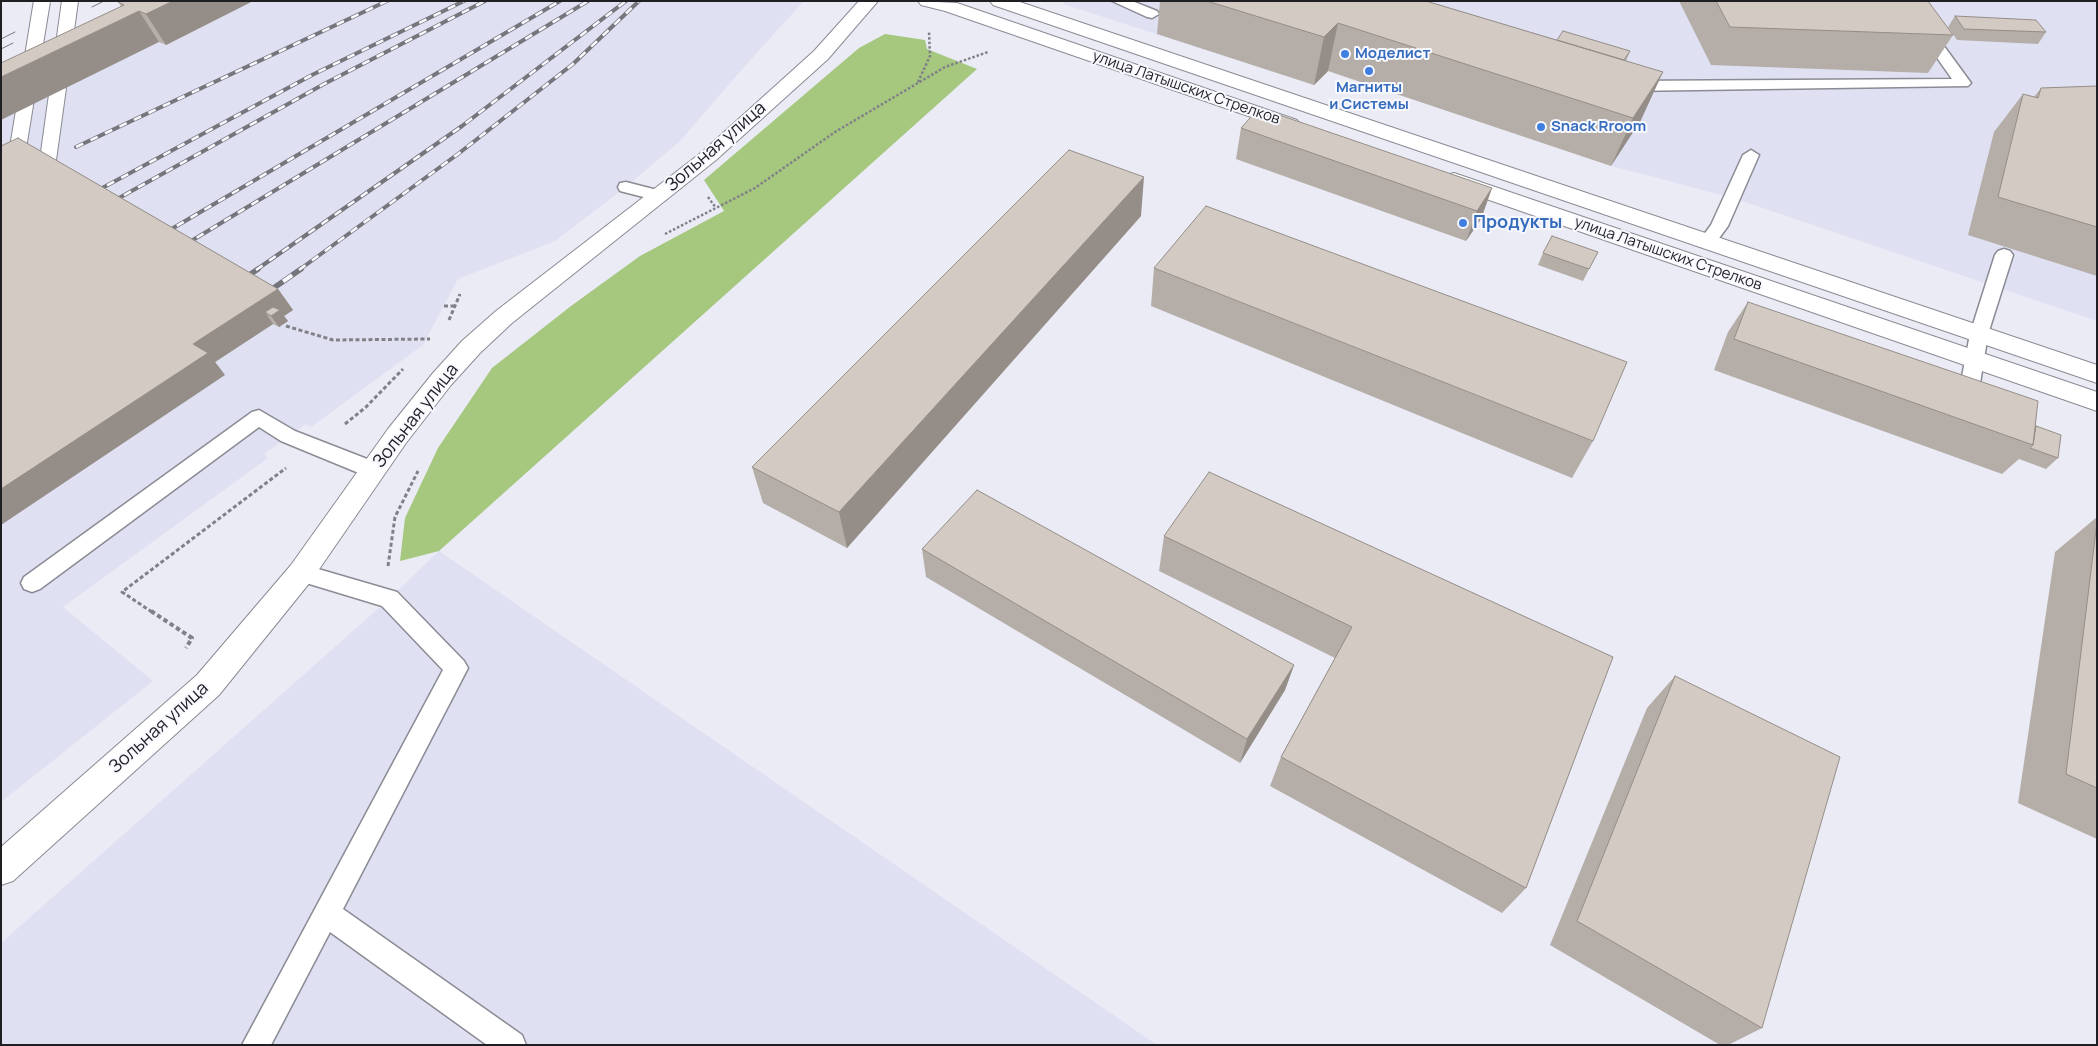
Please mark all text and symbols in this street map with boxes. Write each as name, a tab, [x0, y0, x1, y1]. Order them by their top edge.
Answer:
place label: Моделист	[1355, 45, 1430, 63]
street label: улица Латышских Стрелков	[1090, 47, 1282, 129]
marker: Моделист	[1339, 48, 1351, 60]
marker: Магниты и Системы	[1363, 65, 1375, 77]
place label: Магниты и Системы	[1329, 79, 1409, 114]
street label: Зольная улица	[661, 97, 771, 197]
place label: Snack Rroom	[1551, 118, 1646, 136]
marker: Snack Rroom	[1535, 121, 1547, 133]
place label: Продукты	[1473, 212, 1562, 234]
street label: улица Латышских Стрелков	[1572, 213, 1764, 295]
marker: Продукты	[1457, 217, 1469, 229]
street label: Зольная улица	[369, 360, 463, 472]
street label: Зольная улица	[105, 678, 213, 778]

